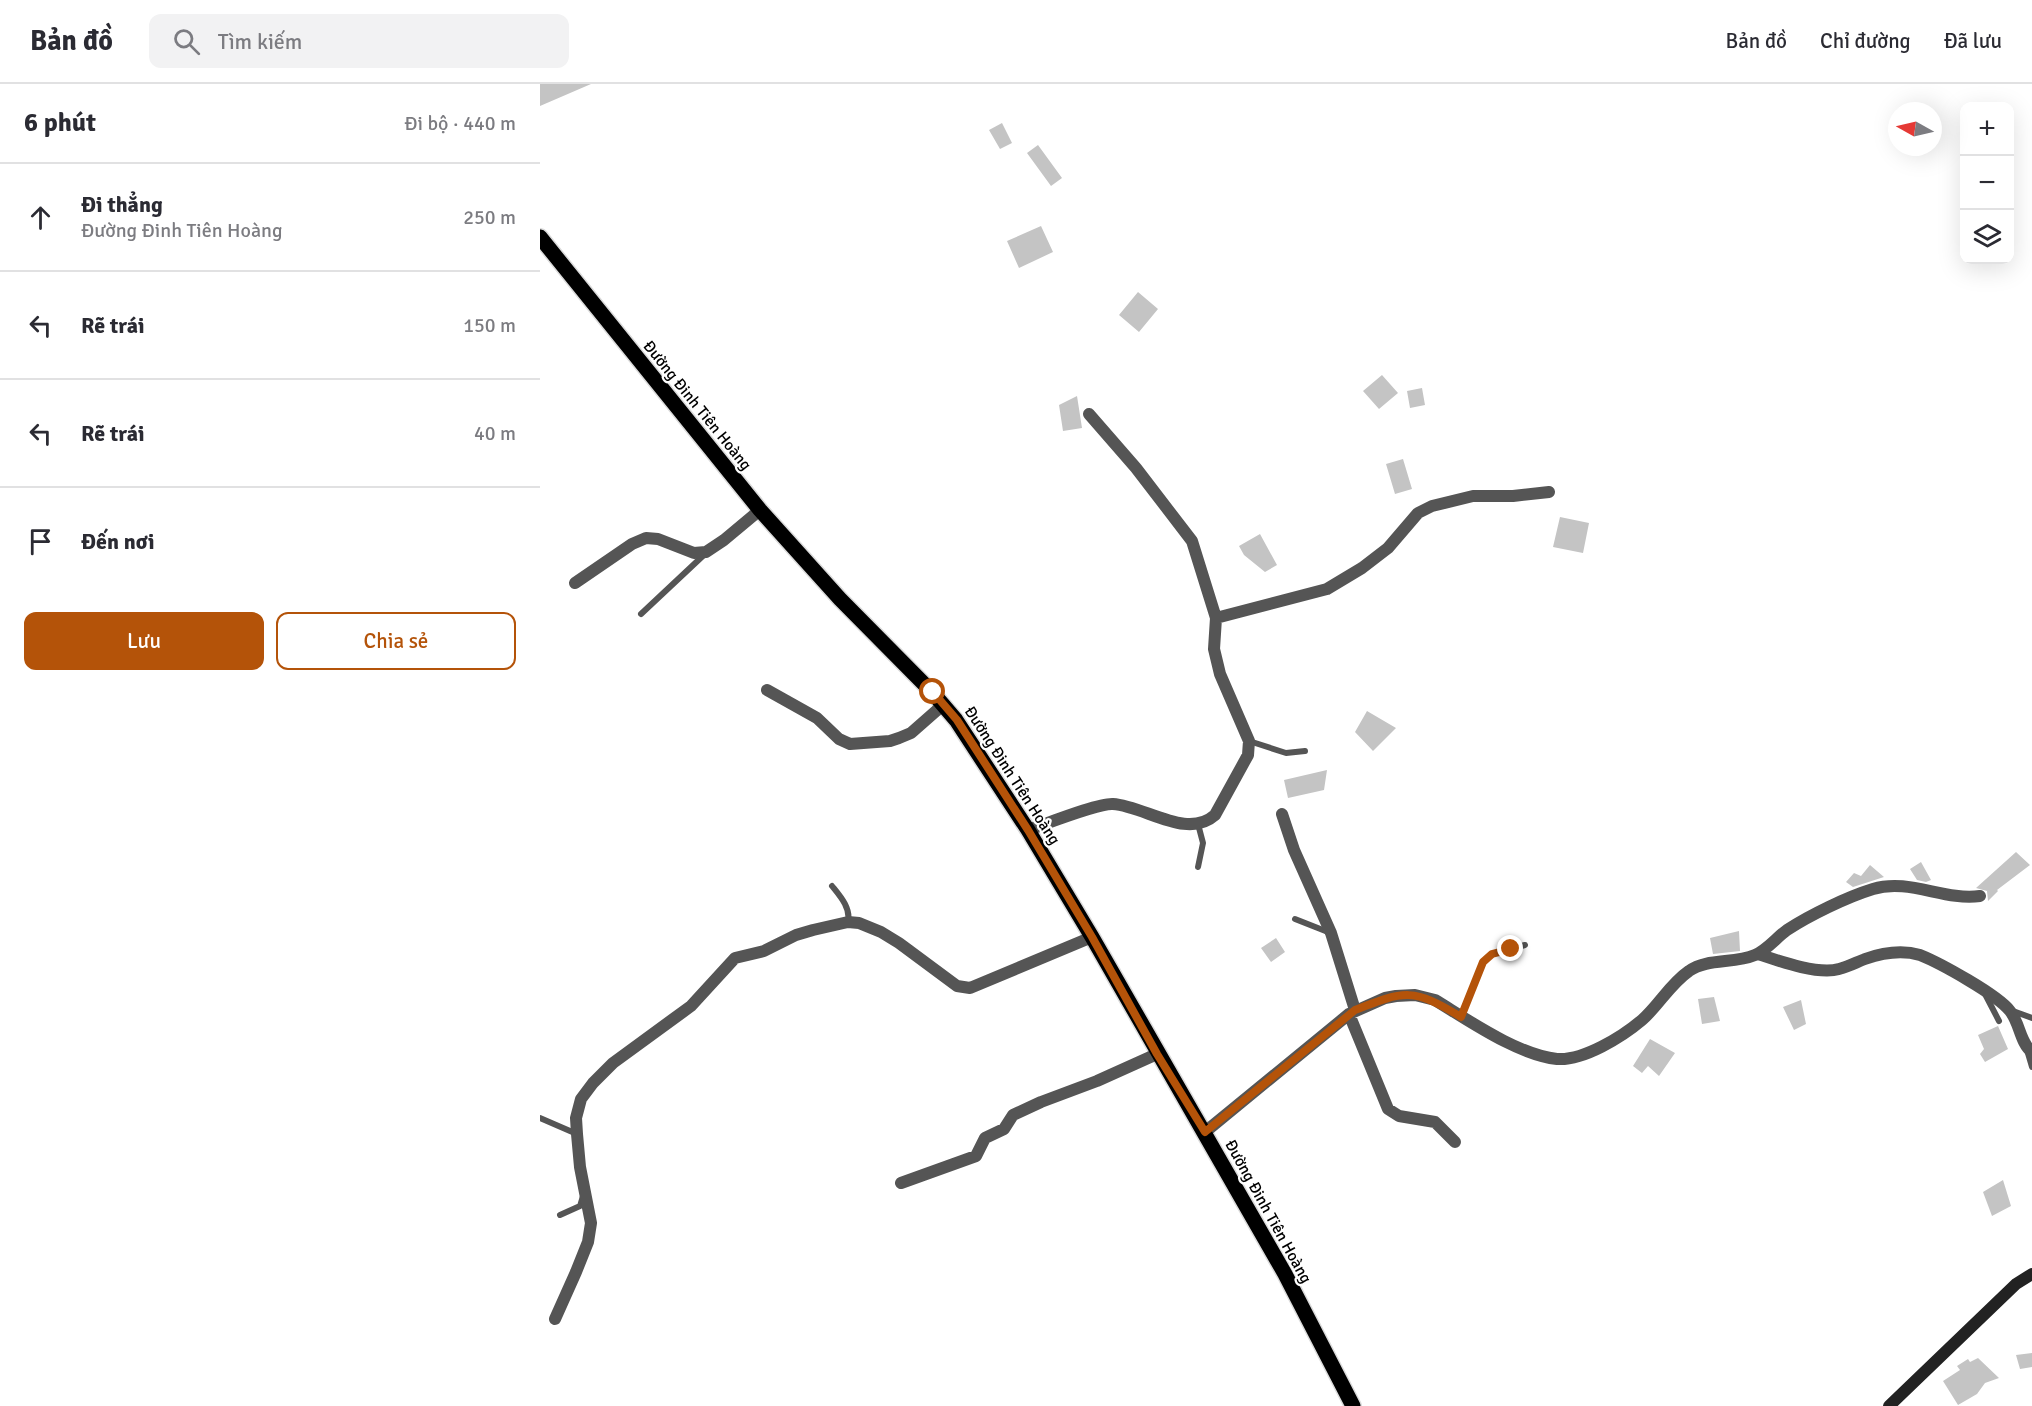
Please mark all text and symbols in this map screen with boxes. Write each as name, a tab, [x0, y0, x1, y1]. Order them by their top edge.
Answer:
search box	[149, 14, 569, 68]
text: Bản đồ	[30, 24, 113, 58]
icon: search	[170, 25, 203, 58]
text: Tìm kiếm	[218, 28, 302, 55]
text: Bản đồ	[1726, 28, 1787, 54]
text: Chỉ đường	[1820, 28, 1911, 54]
text: Đã lưu	[1944, 28, 2002, 54]
north arrow	[1888, 102, 1942, 156]
map controls	[1960, 102, 2014, 264]
button: +	[1960, 102, 2014, 156]
text: 6 phút	[24, 107, 96, 139]
text: Đi bộ · 440 m	[404, 111, 516, 136]
button: −	[1960, 156, 2014, 210]
text: Đi thẳng	[81, 191, 163, 218]
icon: ahead	[24, 201, 57, 234]
text: 250 m	[463, 205, 516, 230]
button: layers	[1960, 210, 2014, 264]
text: Đường Đinh Tiên Hoàng	[81, 218, 283, 243]
icon: left	[24, 309, 57, 342]
text: Rẽ trái	[81, 312, 145, 339]
text: 150 m	[463, 313, 516, 338]
street label: Đường Đinh Tiên Hoàng	[639, 337, 756, 475]
icon: left	[24, 417, 57, 450]
text: Rẽ trái	[81, 420, 145, 447]
text: 40 m	[474, 421, 516, 446]
icon: arrive	[24, 525, 57, 558]
text: Đến nơi	[81, 528, 155, 555]
button: Lưu	[24, 612, 264, 670]
button: Chia sẻ	[276, 612, 516, 670]
route start	[919, 678, 945, 704]
street label: Đường Đinh Tiên Hoàng	[960, 702, 1064, 849]
route end	[1497, 935, 1523, 961]
street label: Đường Đinh Tiên Hoàng	[1220, 1136, 1316, 1287]

